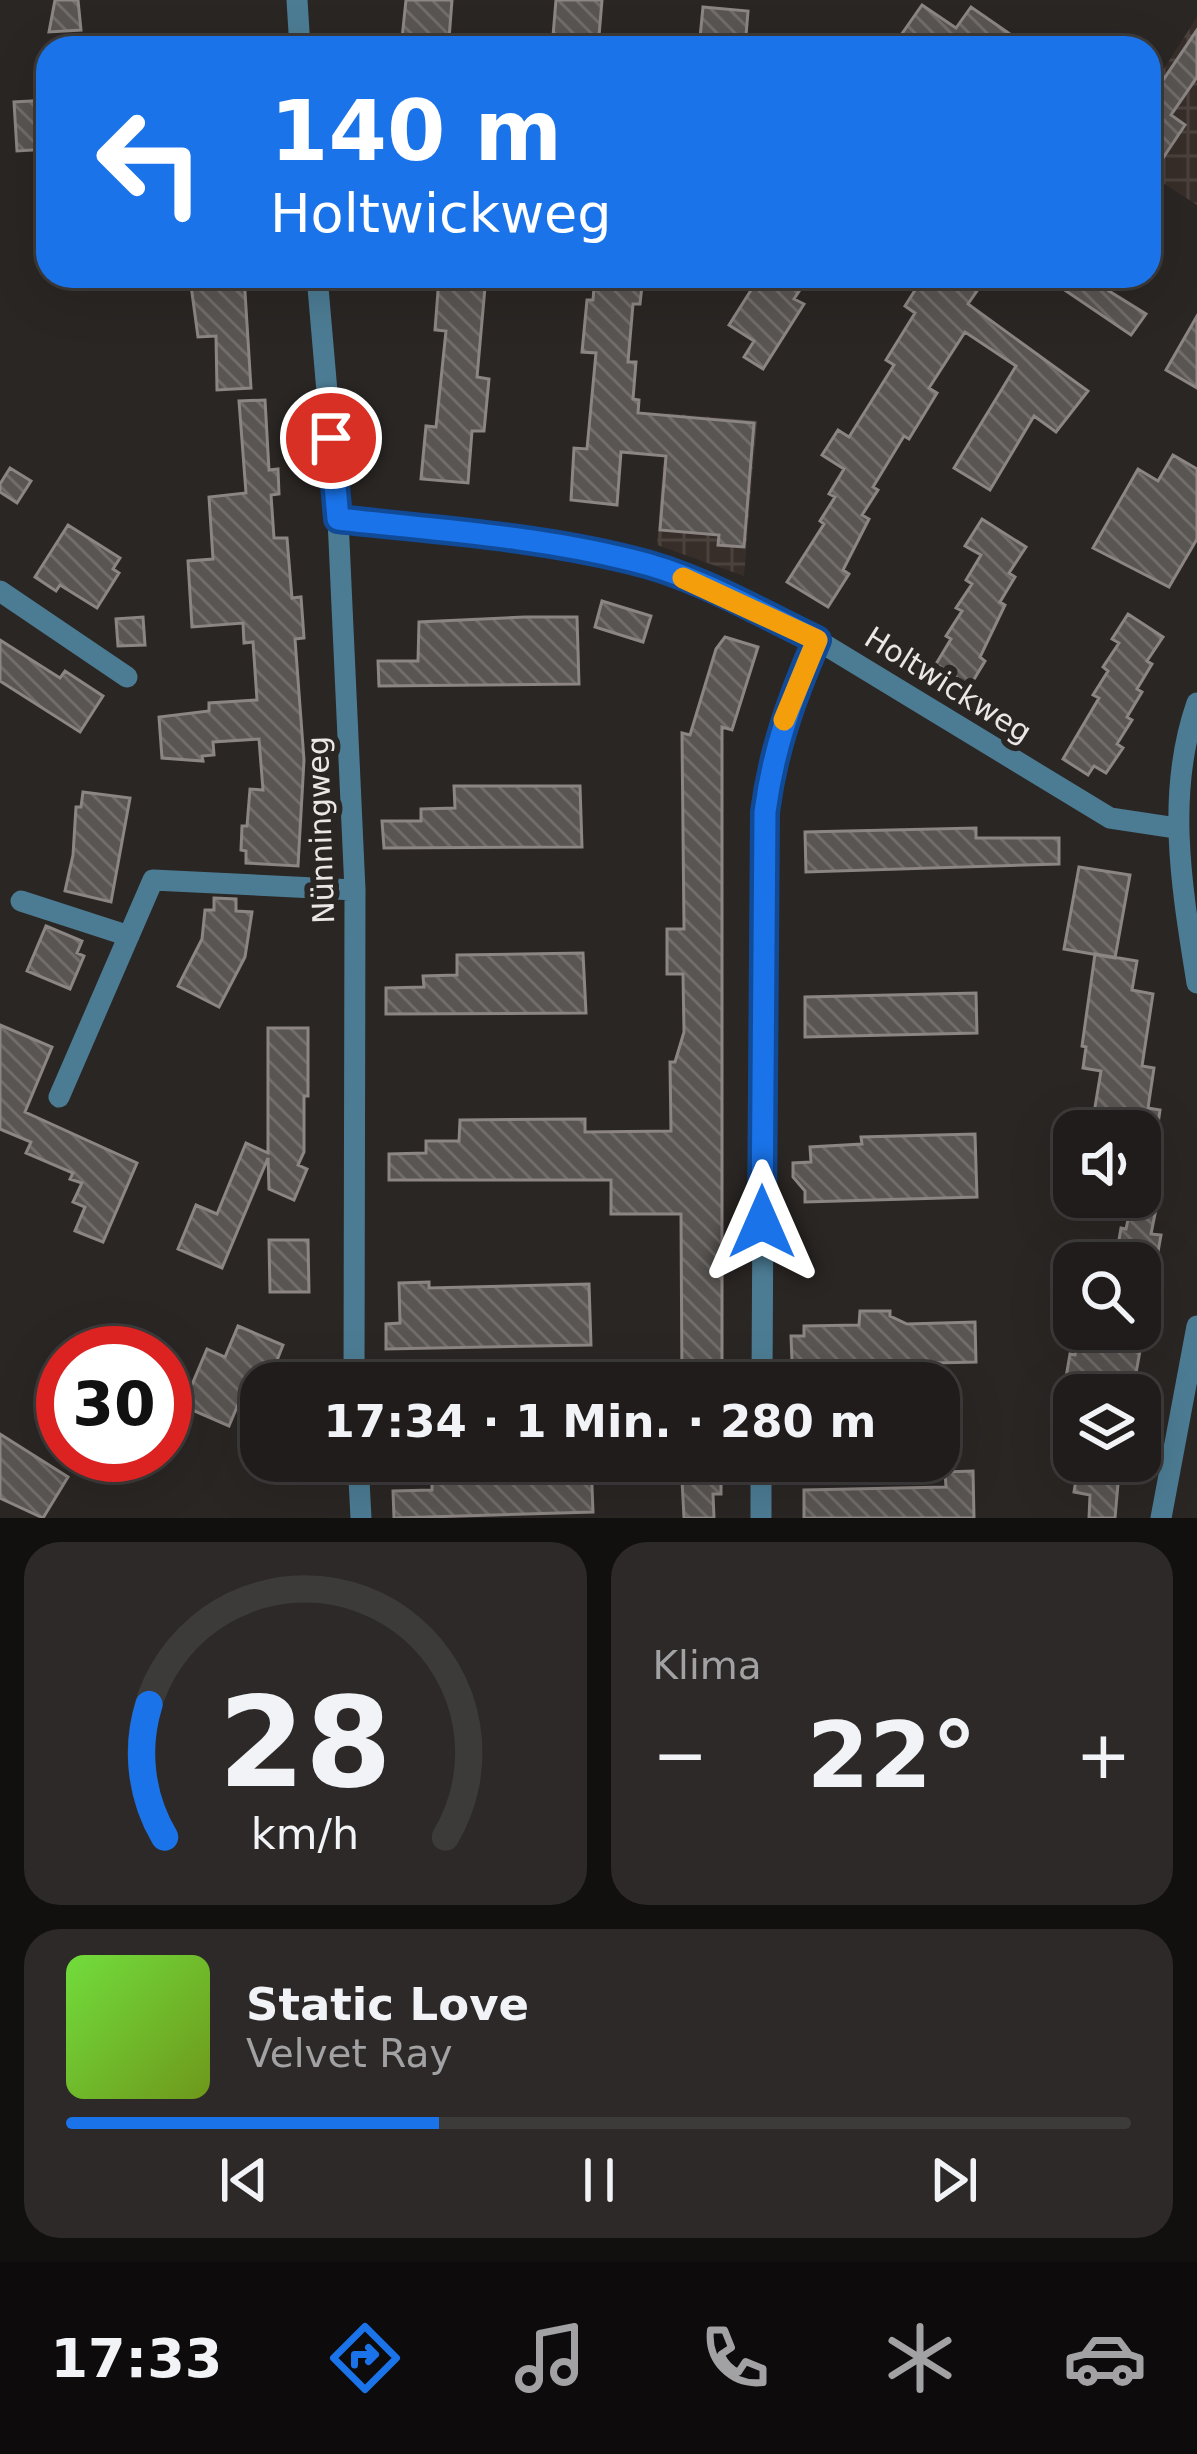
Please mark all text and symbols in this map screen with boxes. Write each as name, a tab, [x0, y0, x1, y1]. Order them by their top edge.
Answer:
text: 140 m	[270, 82, 562, 180]
icon: left	[72, 84, 228, 240]
text: Holtwickweg	[270, 182, 612, 245]
pin	[280, 387, 382, 489]
icon: arrive	[298, 405, 364, 471]
street label: Holtwickweg	[859, 619, 1038, 750]
street label: Nünningweg	[300, 736, 341, 925]
map controls	[1053, 1110, 1161, 1482]
button: sound	[1053, 1110, 1161, 1218]
position arrow	[699, 1159, 825, 1285]
button: search	[1053, 1242, 1161, 1350]
speed limit sign: 30	[36, 1326, 192, 1482]
button: layers	[1053, 1374, 1161, 1482]
text: 17:34 · 1 Min. · 280 m	[324, 1395, 876, 1448]
text: Klima	[653, 1643, 762, 1688]
text: 28	[218, 1670, 392, 1815]
text: 22°	[807, 1703, 977, 1808]
text: −	[653, 1717, 708, 1794]
text: +	[1076, 1717, 1131, 1794]
text: km/h	[251, 1808, 359, 1858]
text: Static Love	[246, 1978, 529, 2031]
text: Velvet Ray	[246, 2031, 452, 2076]
icon: previous	[211, 2147, 277, 2213]
icon: pause	[566, 2147, 632, 2213]
icon: next	[921, 2147, 987, 2213]
icon: directions	[323, 2316, 407, 2400]
icon: music	[508, 2316, 592, 2400]
icon: phone	[693, 2316, 777, 2400]
icon: climate	[878, 2316, 962, 2400]
icon: car	[1063, 2316, 1147, 2400]
text: 17:33	[50, 2327, 222, 2390]

